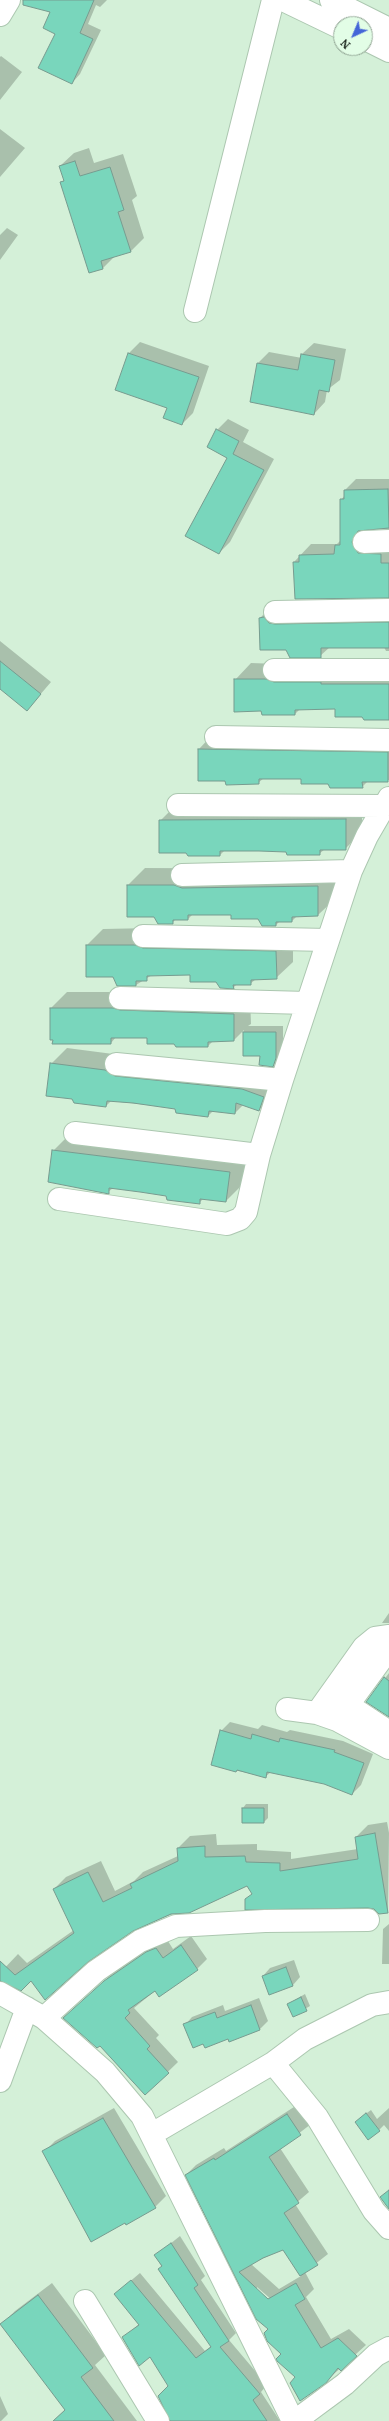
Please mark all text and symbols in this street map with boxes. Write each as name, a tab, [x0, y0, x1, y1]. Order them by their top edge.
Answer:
north arrow	[333, 16, 373, 56]
text: N	[337, 36, 353, 52]

